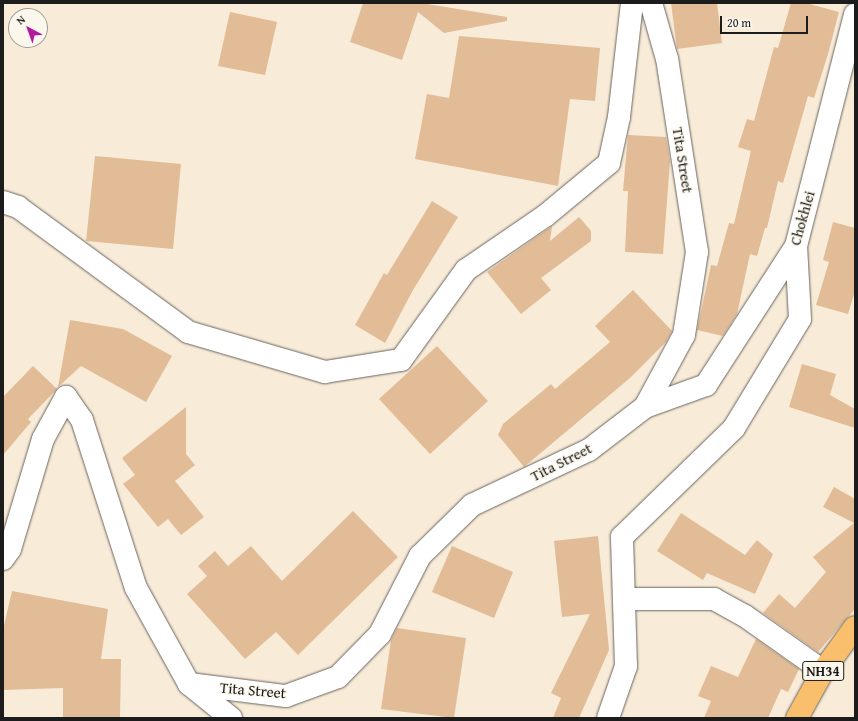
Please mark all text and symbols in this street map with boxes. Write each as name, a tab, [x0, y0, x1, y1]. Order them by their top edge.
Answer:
north arrow	[8, 8, 48, 48]
scale bar	[722, 8, 810, 34]
text: N	[13, 11, 29, 28]
text: 20 m	[727, 14, 751, 31]
street label: Tita Street	[669, 126, 697, 194]
street label: Chokhlei	[786, 189, 818, 247]
street label: Tita Street	[527, 439, 595, 485]
road number: NH34	[802, 659, 844, 683]
street label: Tita Street	[219, 678, 287, 702]

